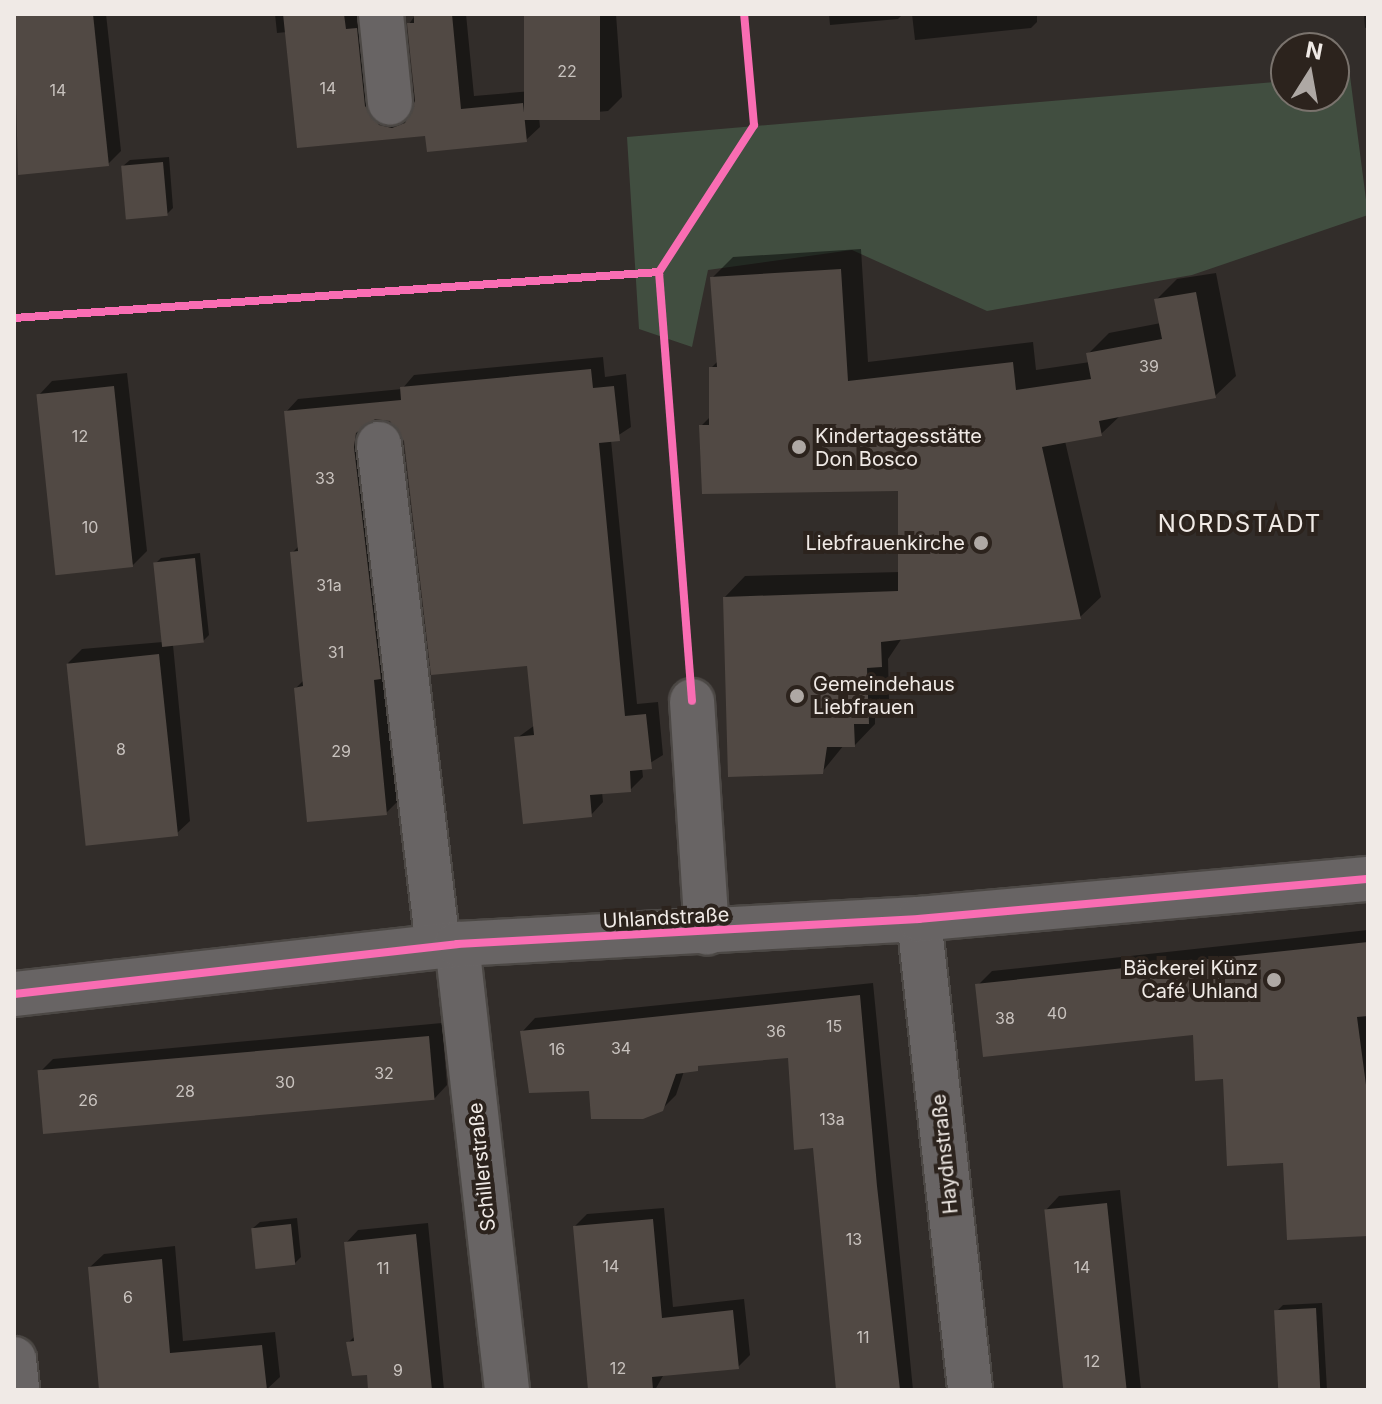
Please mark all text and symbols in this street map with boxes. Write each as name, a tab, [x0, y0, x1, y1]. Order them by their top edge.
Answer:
north arrow	[1270, 32, 1350, 112]
text: N	[1303, 36, 1325, 65]
house number: 22	[557, 61, 577, 81]
house number: 14	[320, 78, 336, 98]
house number: 14	[50, 80, 66, 100]
house number: 39	[1139, 356, 1159, 376]
place label: Kindertagesstätte Don Bosco	[815, 424, 982, 471]
house number: 12	[72, 426, 88, 446]
marker: Kindertagesstätte Don Bosco	[790, 438, 808, 456]
house number: 33	[315, 468, 335, 488]
district label: NORDSTADT	[1158, 510, 1322, 538]
house number: 10	[82, 517, 98, 537]
place label: Liebfrauenkirche	[806, 531, 965, 555]
marker: Liebfrauenkirche	[972, 534, 990, 552]
house number: 31a	[316, 575, 342, 595]
house number: 31	[328, 642, 344, 662]
place label: Gemeindehaus Liebfrauen	[813, 672, 955, 719]
marker: Gemeindehaus Liebfrauen	[788, 687, 806, 705]
house number: 8	[116, 739, 126, 759]
house number: 29	[331, 741, 351, 761]
street label: Uhlandstraße	[602, 903, 730, 933]
place label: Bäckerei Künz Café Uhland	[1123, 956, 1258, 1003]
marker: Bäckerei Künz Café Uhland	[1265, 971, 1283, 989]
house number: 40	[1047, 1003, 1067, 1023]
house number: 38	[995, 1008, 1015, 1028]
house number: 15	[826, 1016, 842, 1036]
house number: 36	[766, 1021, 786, 1041]
house number: 34	[611, 1038, 631, 1058]
house number: 16	[549, 1039, 565, 1059]
house number: 32	[374, 1063, 394, 1083]
house number: 30	[275, 1072, 295, 1092]
house number: 28	[175, 1081, 195, 1101]
house number: 26	[78, 1090, 98, 1110]
street label: Haydnstraße	[927, 1093, 963, 1215]
street label: Schillerstraße	[463, 1101, 501, 1233]
house number: 13a	[819, 1109, 845, 1129]
house number: 13	[846, 1229, 862, 1249]
house number: 14	[603, 1256, 619, 1276]
house number: 14	[1074, 1257, 1090, 1277]
house number: 11	[376, 1258, 390, 1278]
house number: 6	[123, 1287, 133, 1307]
house number: 11	[856, 1327, 870, 1347]
house number: 12	[1084, 1351, 1100, 1371]
house number: 12	[610, 1358, 626, 1378]
house number: 9	[393, 1360, 403, 1380]

